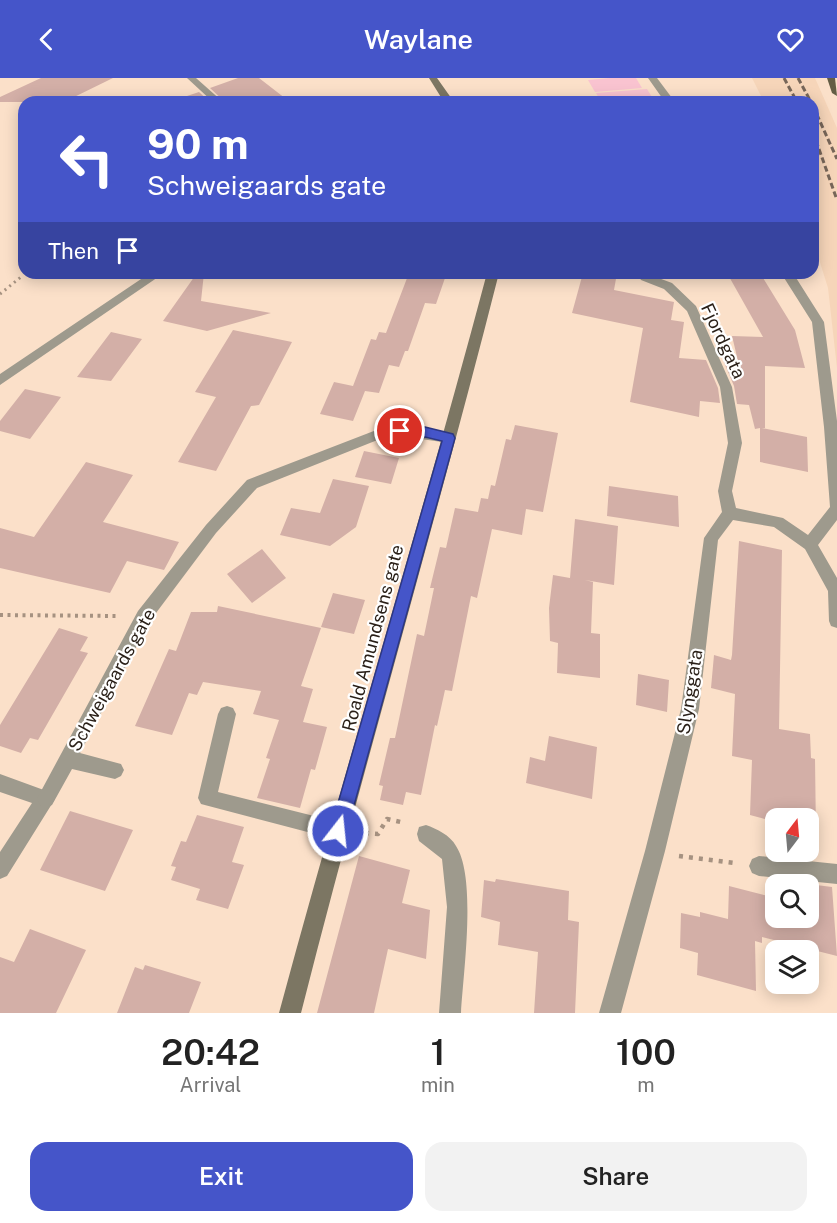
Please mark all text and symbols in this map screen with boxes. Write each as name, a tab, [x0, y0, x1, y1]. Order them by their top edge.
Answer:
icon: back	[30, 23, 63, 56]
text: Waylane	[364, 23, 473, 55]
icon: heart	[774, 23, 807, 56]
text: 90 m	[147, 119, 249, 168]
icon: left	[48, 120, 126, 198]
text: Schweigaards gate	[147, 169, 386, 201]
icon: arrive	[111, 234, 144, 267]
text: Then	[48, 238, 99, 264]
street label: Fjordgata	[697, 300, 750, 382]
pin	[374, 405, 425, 456]
icon: arrive	[383, 414, 416, 447]
street label: Roald Amundsens gate	[337, 542, 408, 734]
street label: Schweigaards gate	[64, 605, 159, 755]
street label: Slynggata	[672, 648, 707, 736]
position arrow	[306, 799, 370, 863]
north arrow	[765, 808, 819, 862]
map controls	[765, 808, 819, 994]
button: search	[765, 874, 819, 928]
button: layers	[765, 940, 819, 994]
text: 20:42	[161, 1031, 260, 1073]
text: 1	[430, 1031, 445, 1073]
text: 100	[616, 1031, 676, 1073]
text: Arrival	[180, 1073, 241, 1097]
text: min	[421, 1073, 455, 1097]
text: m	[637, 1073, 655, 1097]
button: Exit	[30, 1142, 413, 1211]
button: Share	[425, 1142, 807, 1211]

